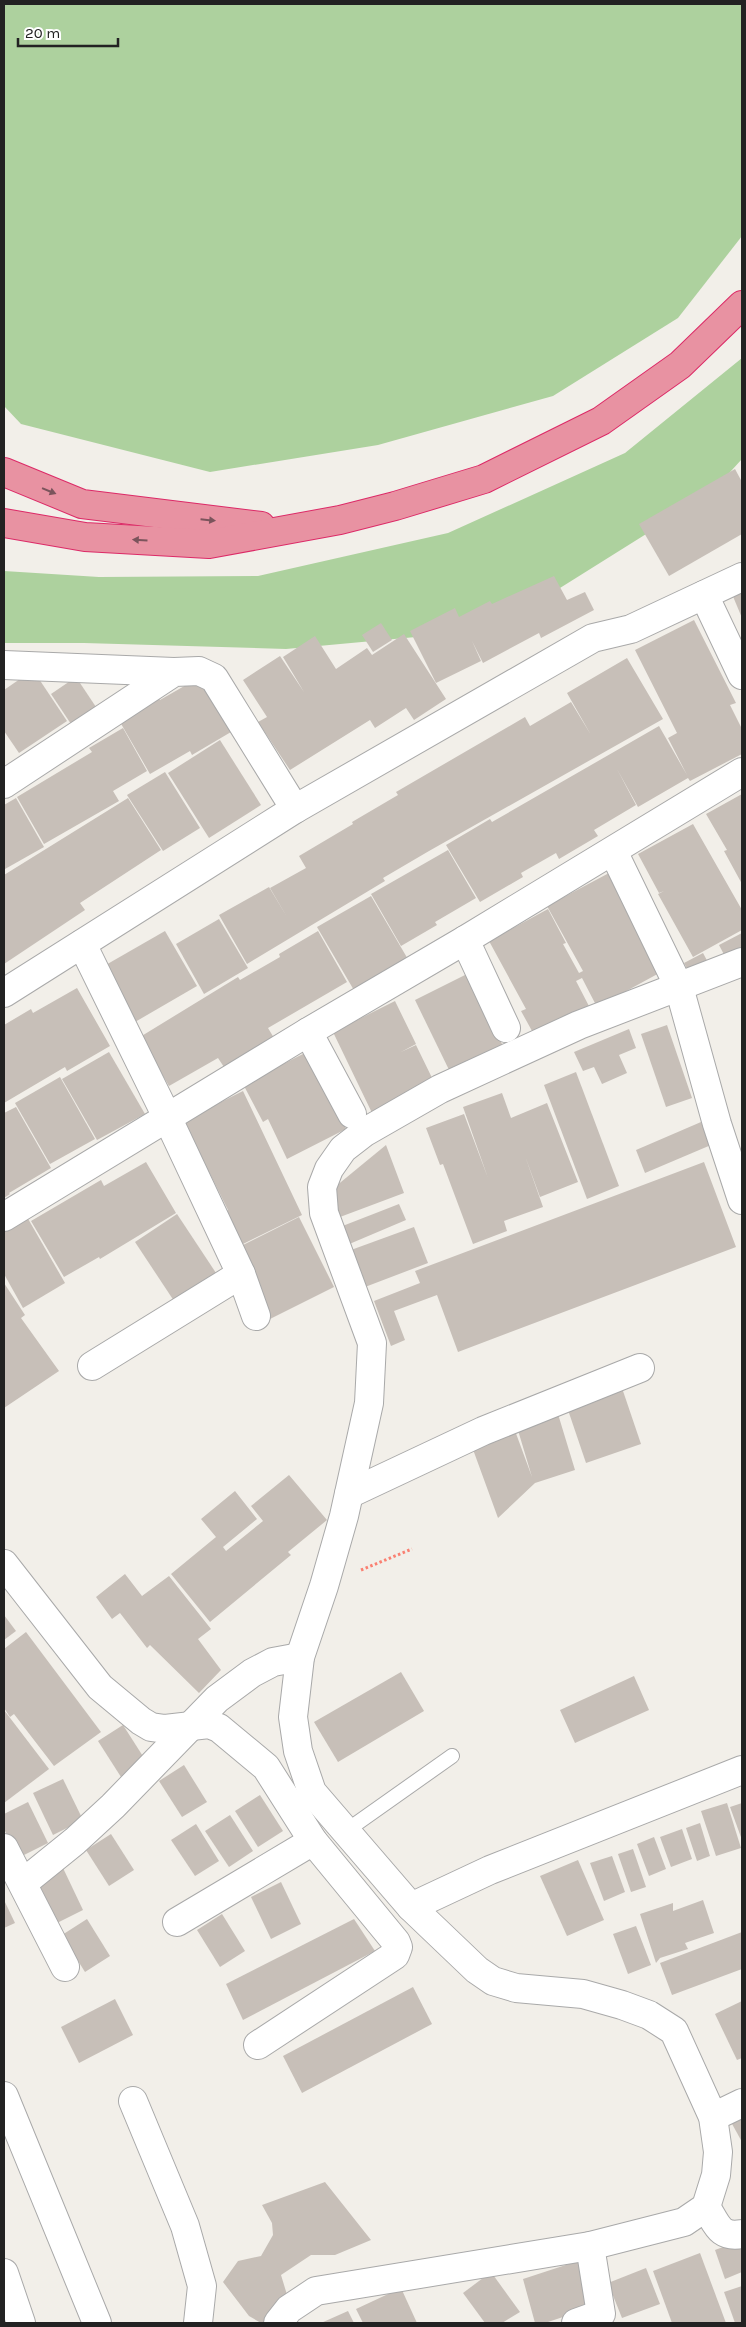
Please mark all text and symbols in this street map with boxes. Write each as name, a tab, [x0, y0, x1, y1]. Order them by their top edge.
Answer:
scale bar	[18, 15, 118, 47]
text: 20 m	[25, 24, 60, 42]
one-way arrow	[42, 487, 57, 495]
one-way arrow	[200, 516, 216, 524]
one-way arrow	[132, 536, 148, 544]

